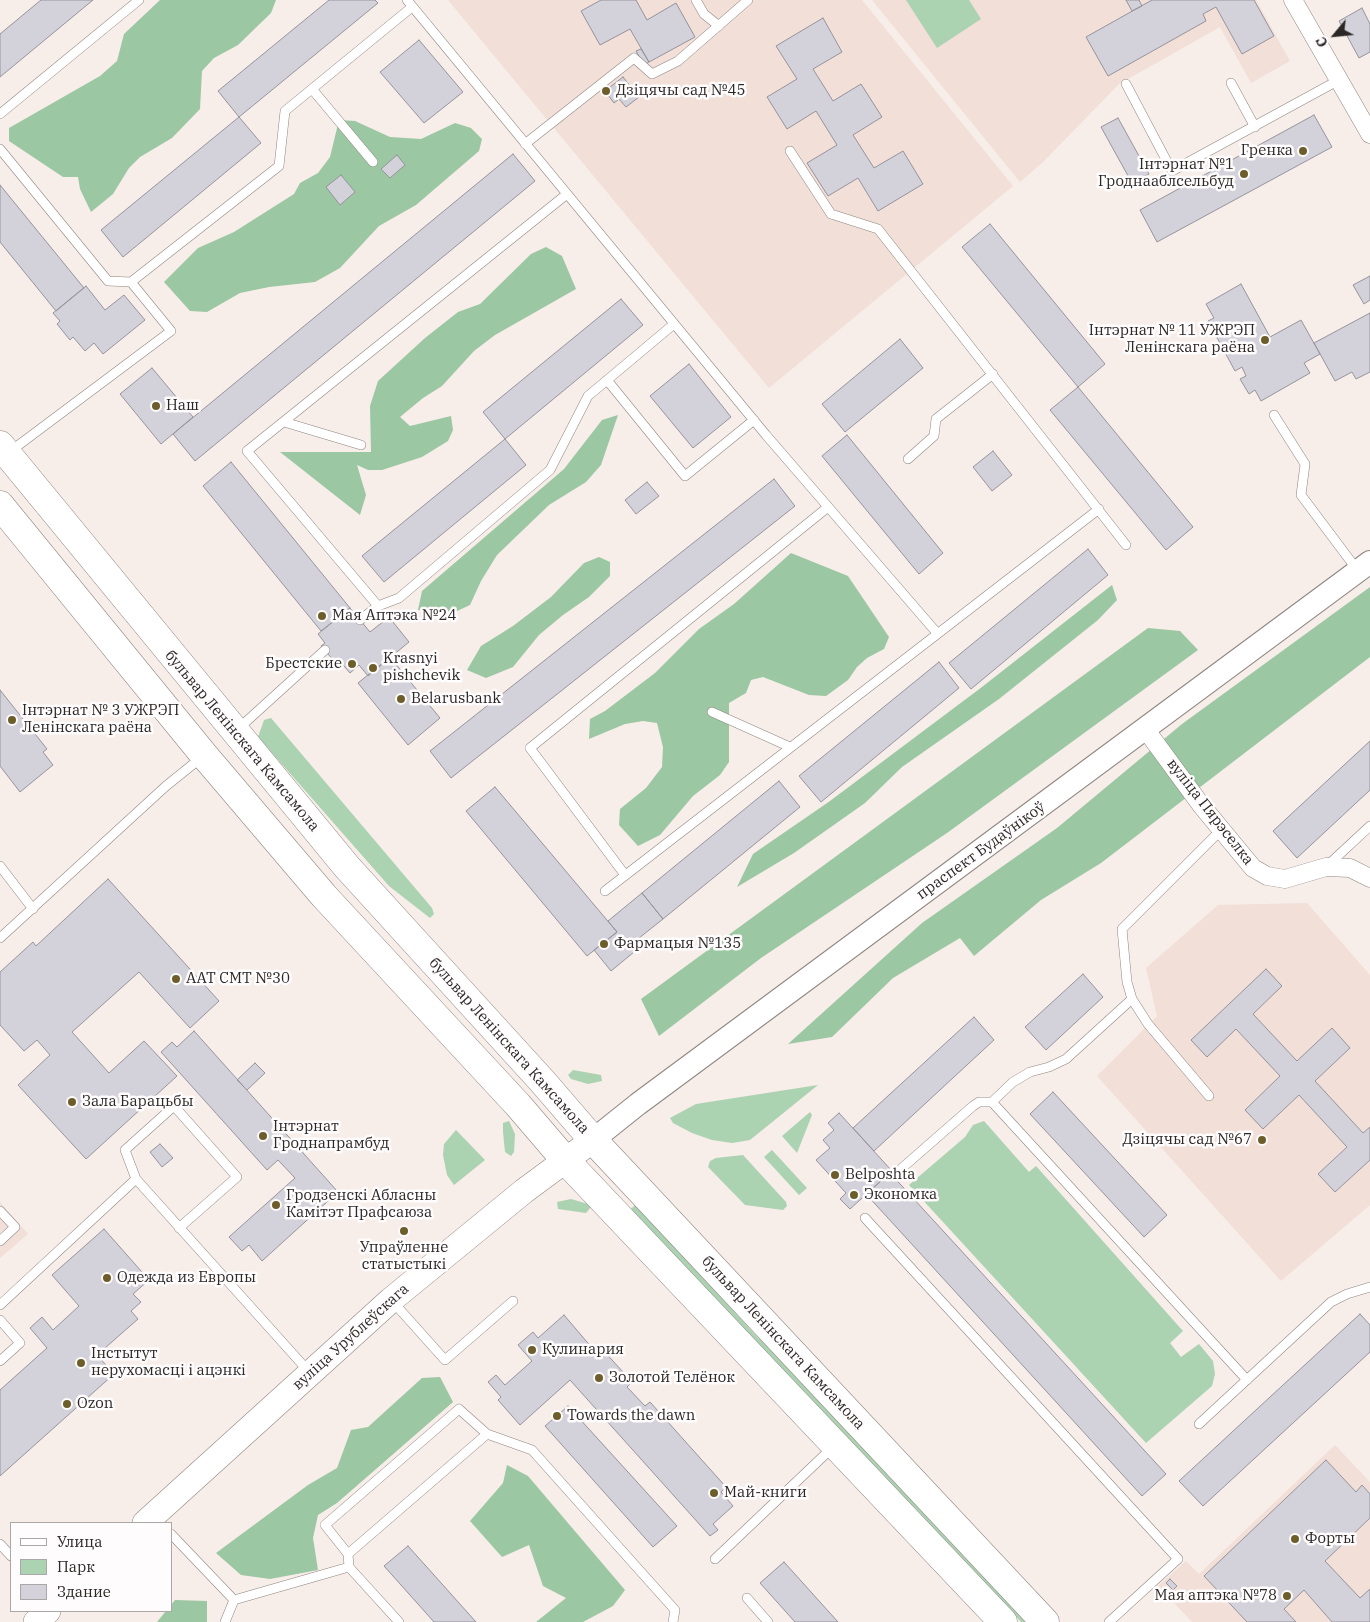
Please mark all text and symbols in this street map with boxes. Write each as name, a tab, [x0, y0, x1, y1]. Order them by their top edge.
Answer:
north arrow	[1310, 10, 1360, 60]
text: С	[1312, 34, 1332, 50]
place label: Дзіцячы сад №45	[616, 82, 746, 100]
marker: Дзіцячы сад №45	[600, 85, 612, 97]
place label: Гренка	[1241, 142, 1293, 160]
marker: Гренка	[1297, 145, 1309, 157]
place label: Інтэрнат №1 Гроднааблсельбуд	[1098, 156, 1234, 191]
marker: Інтэрнат №1 Гроднааблсельбуд	[1238, 168, 1250, 180]
place label: Інтэрнат № 11 УЖРЭП Ленінскага раёна	[1089, 322, 1255, 357]
marker: Інтэрнат № 11 УЖРЭП Ленінскага раёна	[1259, 334, 1271, 346]
place label: Наш	[166, 397, 199, 415]
marker: Наш	[150, 400, 162, 412]
place label: Мая Аптэка №24	[332, 607, 457, 625]
marker: Мая Аптэка №24	[316, 610, 328, 622]
street label: бульвар Ленінскага Камсамола	[161, 647, 323, 835]
place label: Krasnyi pishchevik	[383, 650, 460, 685]
place label: Брестские	[265, 655, 342, 673]
marker: Брестские	[346, 658, 358, 670]
marker: Krasnyi pishchevik	[367, 662, 379, 674]
place label: Belarusbank	[411, 690, 501, 708]
marker: Belarusbank	[395, 693, 407, 705]
place label: Інтэрнат № 3 УЖРЭП Ленінскага раёна	[22, 702, 179, 737]
marker: Інтэрнат № 3 УЖРЭП Ленінскага раёна	[6, 714, 18, 726]
street label: вуліца Пярэселка	[1163, 755, 1257, 869]
street label: праспект Будаўнікоў	[913, 798, 1049, 904]
place label: Фармацыя №135	[614, 935, 741, 953]
marker: Фармацыя №135	[598, 938, 610, 950]
street label: бульвар Ленінскага Камсамола	[425, 954, 593, 1138]
place label: ААТ СМТ №30	[186, 970, 290, 988]
marker: ААТ СМТ №30	[170, 973, 182, 985]
place label: Зала Барацьбы	[82, 1093, 194, 1111]
marker: Зала Барацьбы	[66, 1096, 78, 1108]
place label: Інтэрнат Гроднапрамбуд	[273, 1118, 389, 1153]
marker: Інтэрнат Гроднапрамбуд	[257, 1130, 269, 1142]
place label: Дзіцячы сад №67	[1122, 1131, 1252, 1149]
marker: Дзіцячы сад №67	[1256, 1134, 1268, 1146]
place label: Belposhta	[845, 1166, 916, 1184]
marker: Belposhta	[829, 1169, 841, 1181]
place label: Экономка	[864, 1186, 937, 1204]
place label: Гродзенскі Абласны Камітэт Прафсаюза	[286, 1187, 436, 1222]
marker: Экономка	[848, 1189, 860, 1201]
marker: Гродзенскі Абласны Камітэт Прафсаюза	[270, 1199, 282, 1211]
marker: Упраўленне статыстыкі	[398, 1225, 410, 1237]
place label: Упраўленне статыстыкі	[360, 1239, 448, 1274]
street label: бульвар Ленінскага Камсамола	[698, 1252, 868, 1434]
place label: Одежда из Европы	[117, 1269, 256, 1287]
marker: Одежда из Европы	[101, 1272, 113, 1284]
street label: вуліца Урублеўскага	[289, 1280, 413, 1394]
place label: Кулинария	[542, 1341, 624, 1359]
marker: Кулинария	[526, 1344, 538, 1356]
place label: Інстытут нерухомасці і ацэнкі	[91, 1345, 246, 1380]
marker: Інстытут нерухомасці і ацэнкі	[75, 1357, 87, 1369]
place label: Золотой Телёнок	[609, 1369, 735, 1387]
marker: Золотой Телёнок	[593, 1372, 605, 1384]
place label: Ozon	[77, 1395, 113, 1413]
marker: Ozon	[61, 1398, 73, 1410]
place label: Towards the dawn	[567, 1407, 695, 1425]
marker: Towards the dawn	[551, 1410, 563, 1422]
place label: Май-книги	[724, 1484, 807, 1502]
marker: Май-книги	[708, 1487, 720, 1499]
legend	[10, 1522, 172, 1612]
place label: Форты	[1305, 1530, 1355, 1548]
text: Улица	[57, 1532, 102, 1551]
marker: Форты	[1289, 1533, 1301, 1545]
text: Парк	[57, 1557, 95, 1576]
text: Здание	[57, 1582, 111, 1601]
place label: Мая аптэка №78	[1155, 1587, 1277, 1605]
marker: Мая аптэка №78	[1281, 1590, 1293, 1602]

